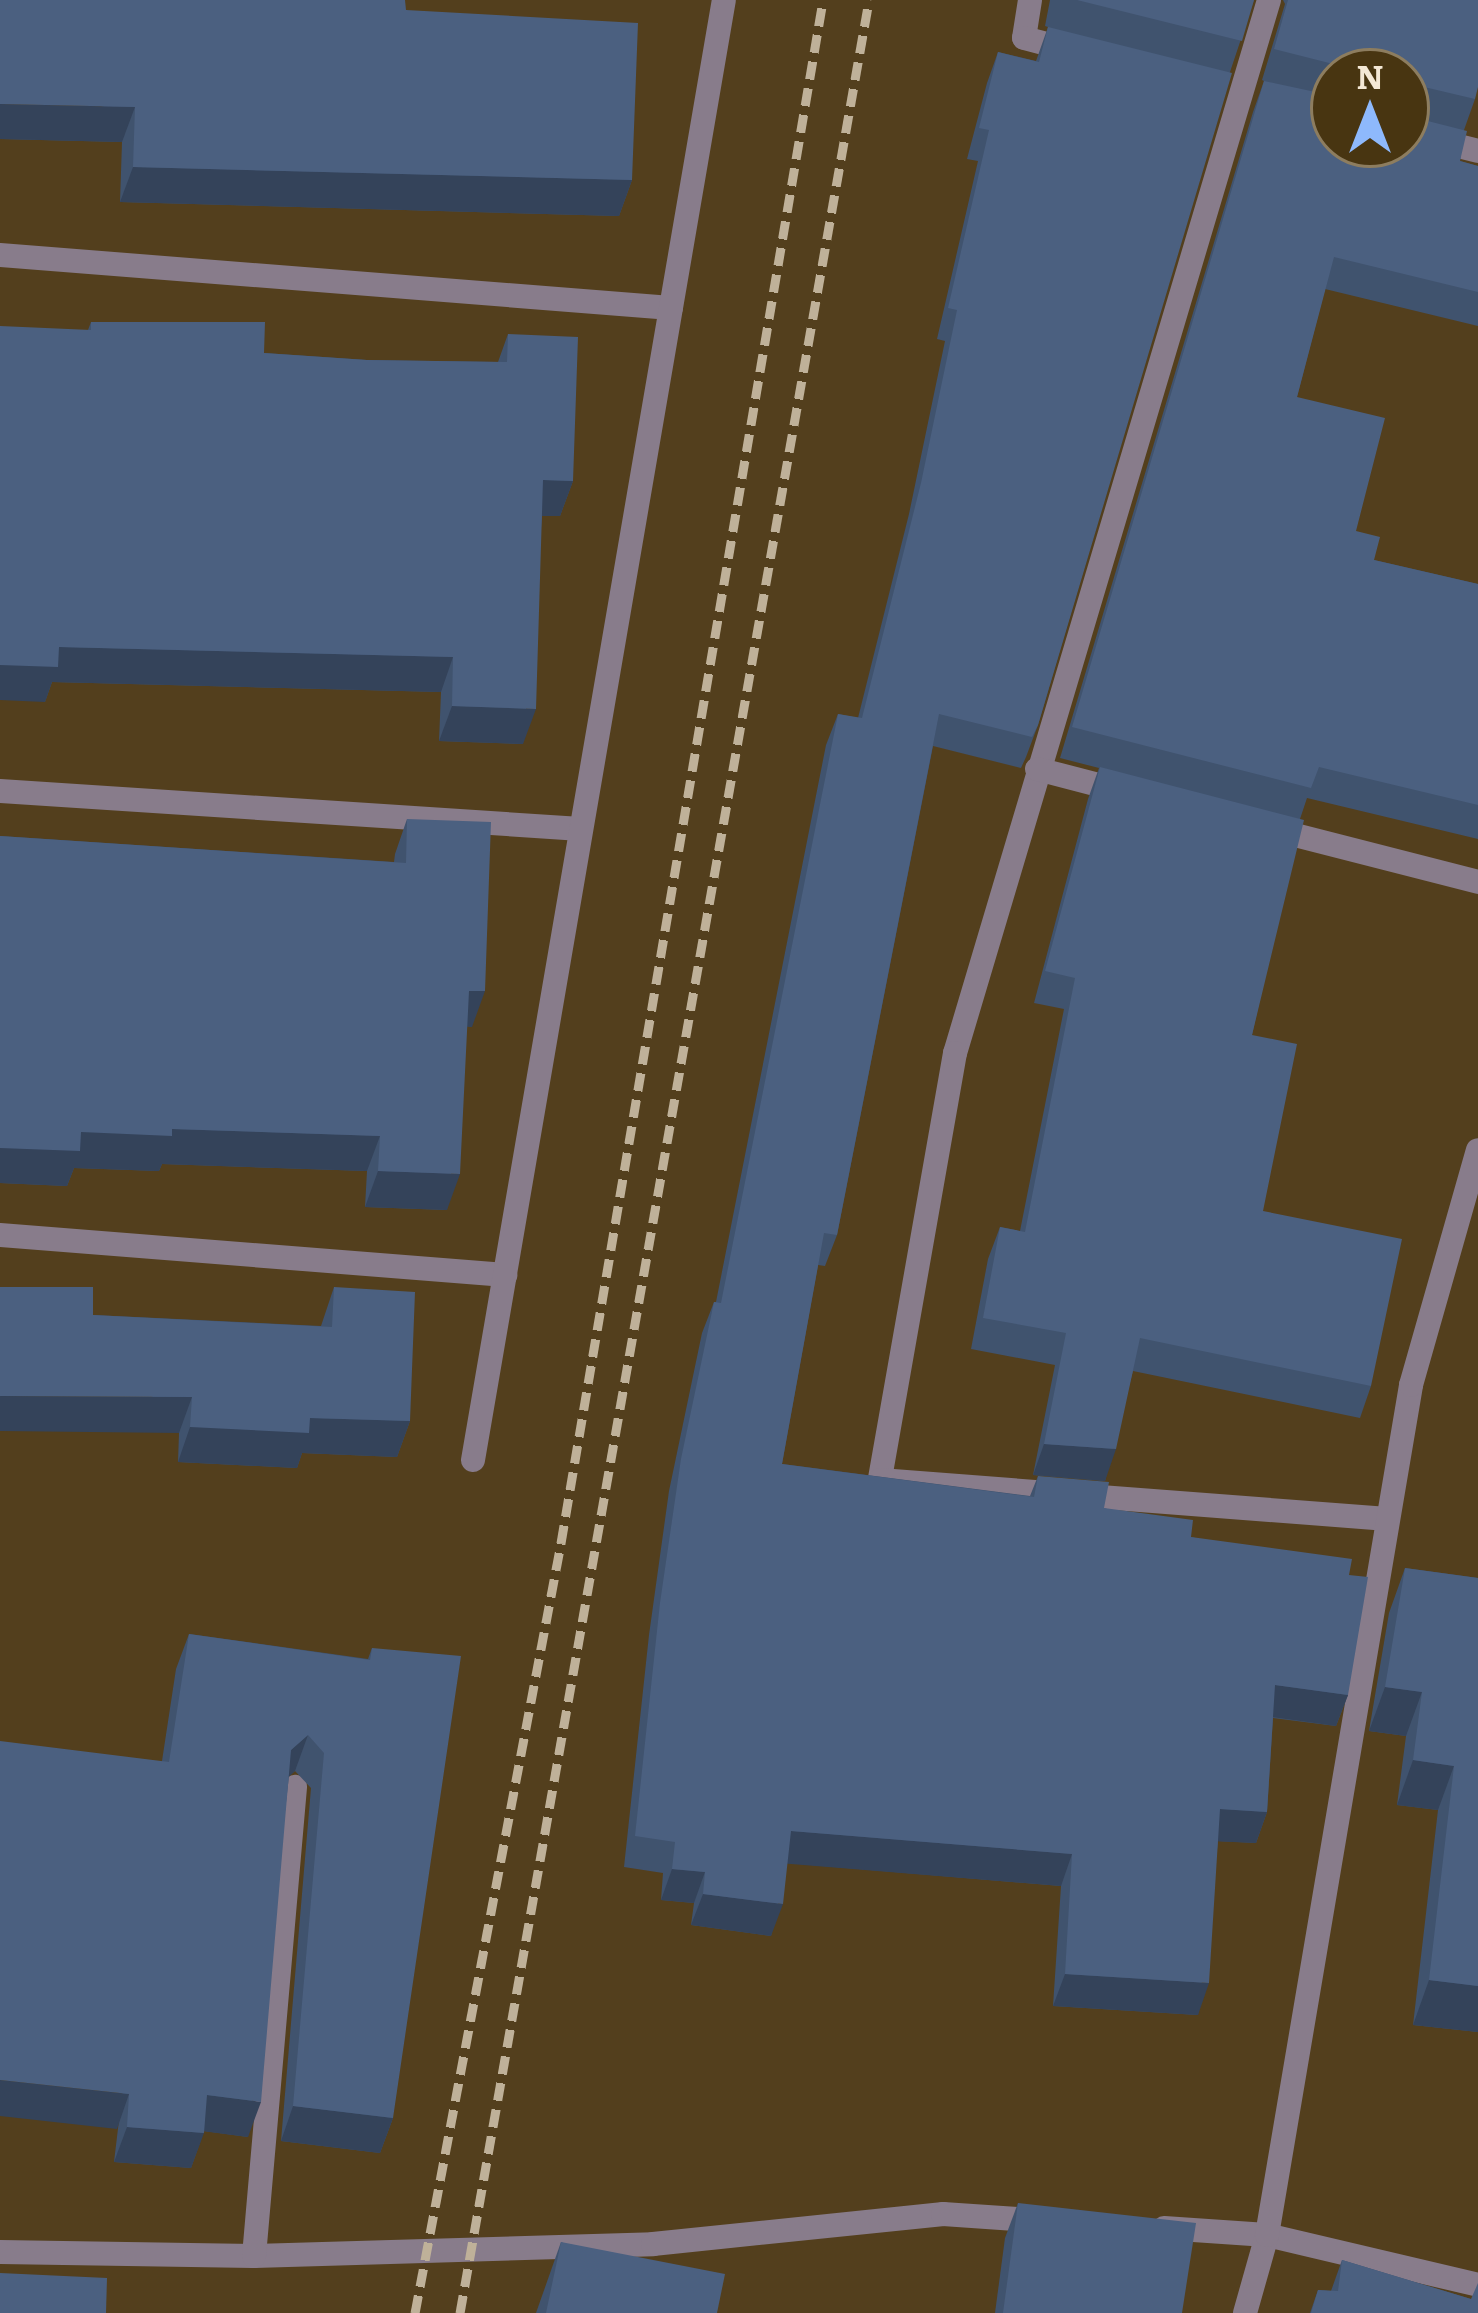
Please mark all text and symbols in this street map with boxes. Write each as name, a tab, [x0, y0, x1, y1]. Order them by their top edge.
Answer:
north arrow	[1310, 48, 1430, 168]
text: N	[1356, 50, 1384, 99]

